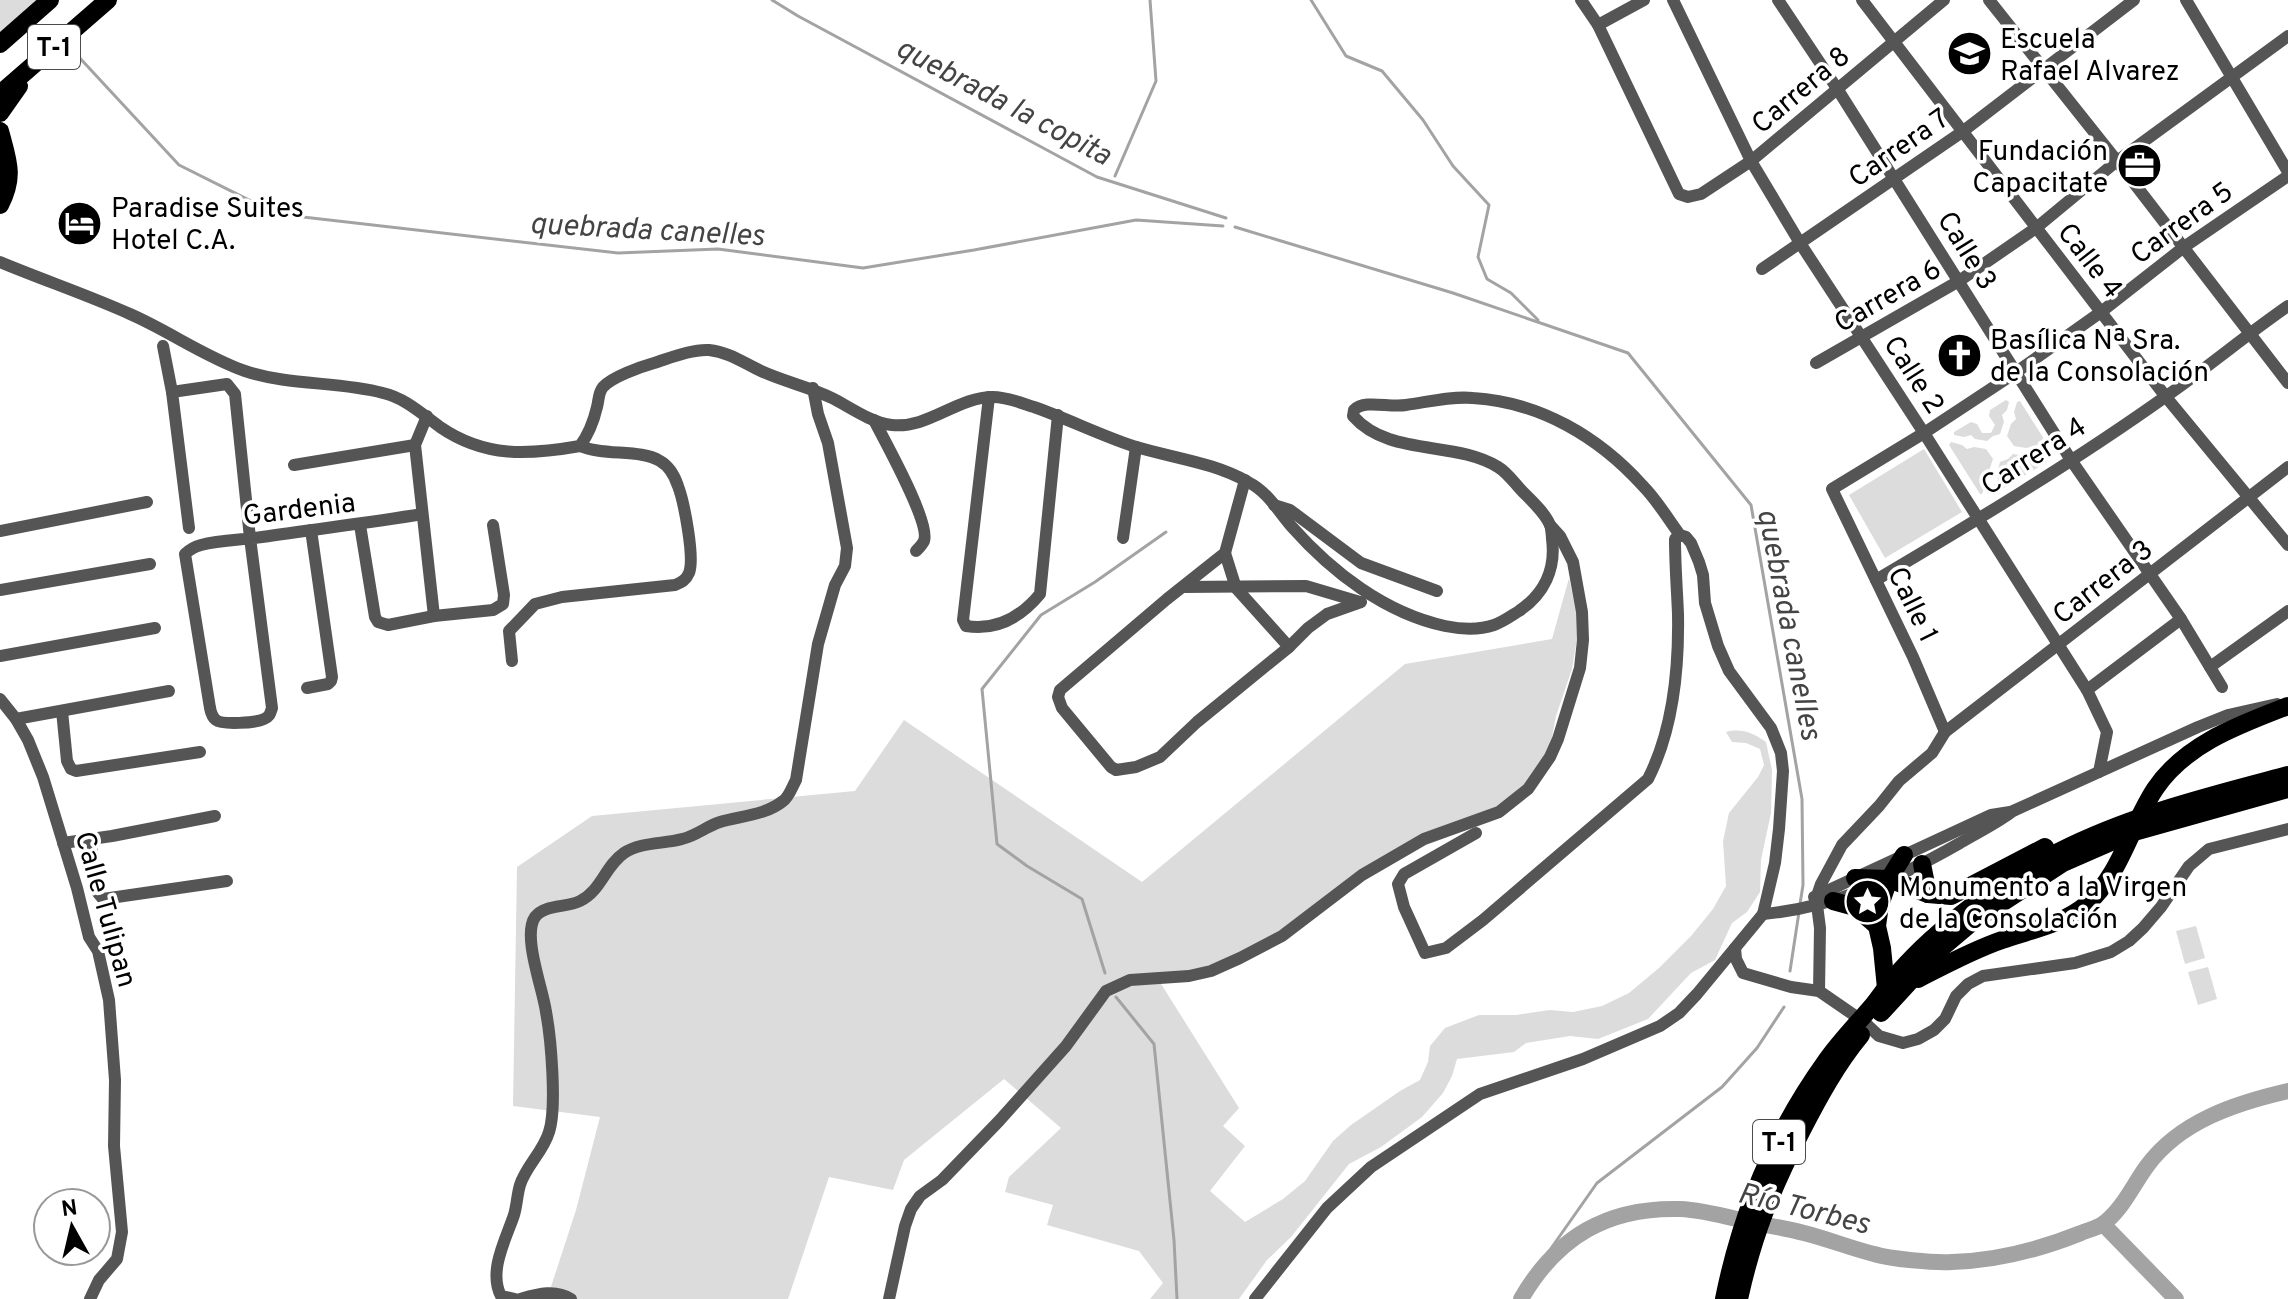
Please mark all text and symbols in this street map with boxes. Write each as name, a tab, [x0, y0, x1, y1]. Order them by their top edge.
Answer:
place label: Escuela Rafael Alvarez	[2000, 23, 2180, 91]
road number: T-1	[28, 25, 80, 69]
school or university icon: Escuela Rafael Alvarez	[1945, 30, 1993, 78]
water label: quebrada la copita	[889, 31, 1117, 176]
street label: Carrera 8	[1745, 40, 1859, 143]
street label: Carrera 7	[1842, 102, 1957, 197]
place label: Fundación Capacitate	[1972, 135, 2108, 203]
office icon: Fundación Capacitate	[2115, 142, 2163, 190]
street label: Carrera 5	[2124, 175, 2241, 274]
place label: Paradise Suites Hotel C.A.	[111, 192, 304, 260]
hotel icon: Paradise Suites Hotel C.A.	[56, 199, 104, 247]
street label: Calle 3	[1927, 206, 2004, 298]
water label: quebrada canelles	[529, 207, 766, 256]
street label: Calle 4	[2048, 217, 2129, 307]
street label: Carrera 6	[1828, 253, 1949, 343]
place label: Basílica Nª Sra. de la Consolación	[1990, 324, 2209, 392]
street label: Calle 2	[1874, 330, 1951, 422]
church icon: Basílica Nª Sra. de la Consolación	[1935, 331, 1983, 379]
street label: Carrera 4	[1975, 410, 2094, 505]
street label: Gardenia	[241, 486, 358, 536]
water label: quebrada canelles	[1747, 506, 1828, 744]
street label: Carrera 3	[2046, 533, 2161, 634]
street label: Calle 1	[1878, 562, 1945, 649]
street label: Calle Tulipan	[65, 828, 144, 992]
place label: Monumento a la Virgen de la Consolación	[1899, 871, 2187, 939]
place icon: Monumento a la Virgen de la Consolación	[1844, 878, 1892, 926]
road number: T-1	[1753, 1120, 1805, 1164]
water label: Río Torbes	[1734, 1176, 1874, 1245]
north arrow	[32, 1187, 112, 1267]
text: N	[60, 1195, 79, 1224]

